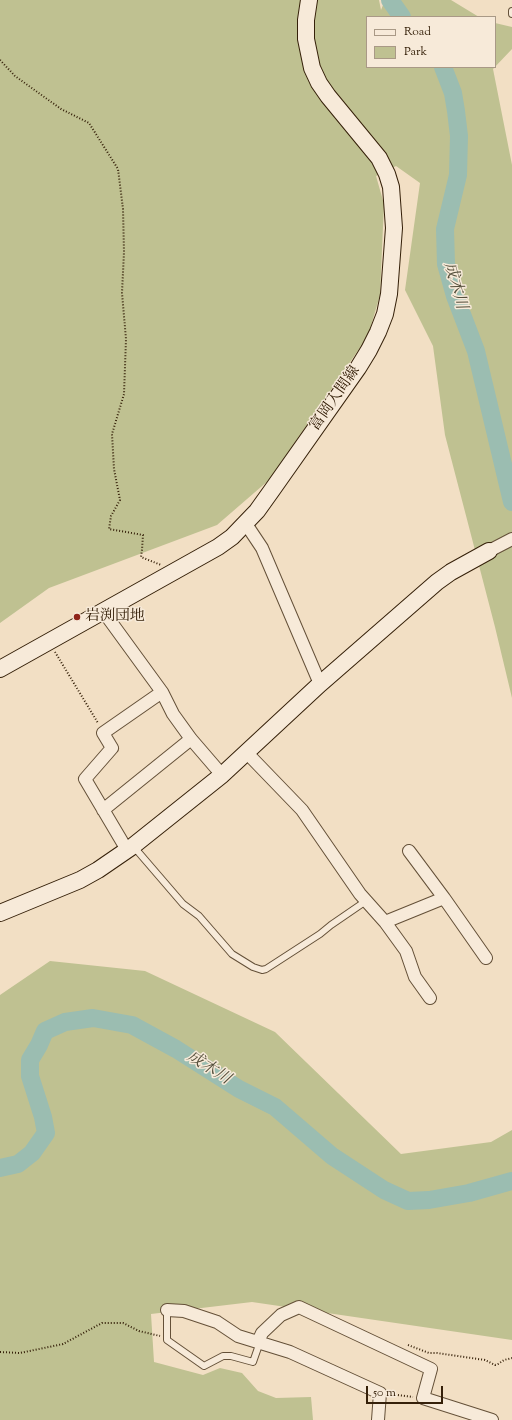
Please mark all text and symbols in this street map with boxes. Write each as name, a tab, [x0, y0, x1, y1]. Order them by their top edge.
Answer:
legend	[366, 16, 496, 68]
text: Road	[404, 23, 431, 41]
text: Park	[404, 43, 427, 61]
water label: 成木川	[438, 260, 470, 312]
street label: 富岡入間線	[307, 363, 365, 435]
place label: 岩渕団地	[85, 608, 145, 626]
marker: 岩渕団地	[72, 612, 82, 622]
water label: 成木川	[183, 1048, 233, 1090]
scale bar	[368, 1378, 445, 1404]
text: 50 m	[373, 1384, 396, 1402]

